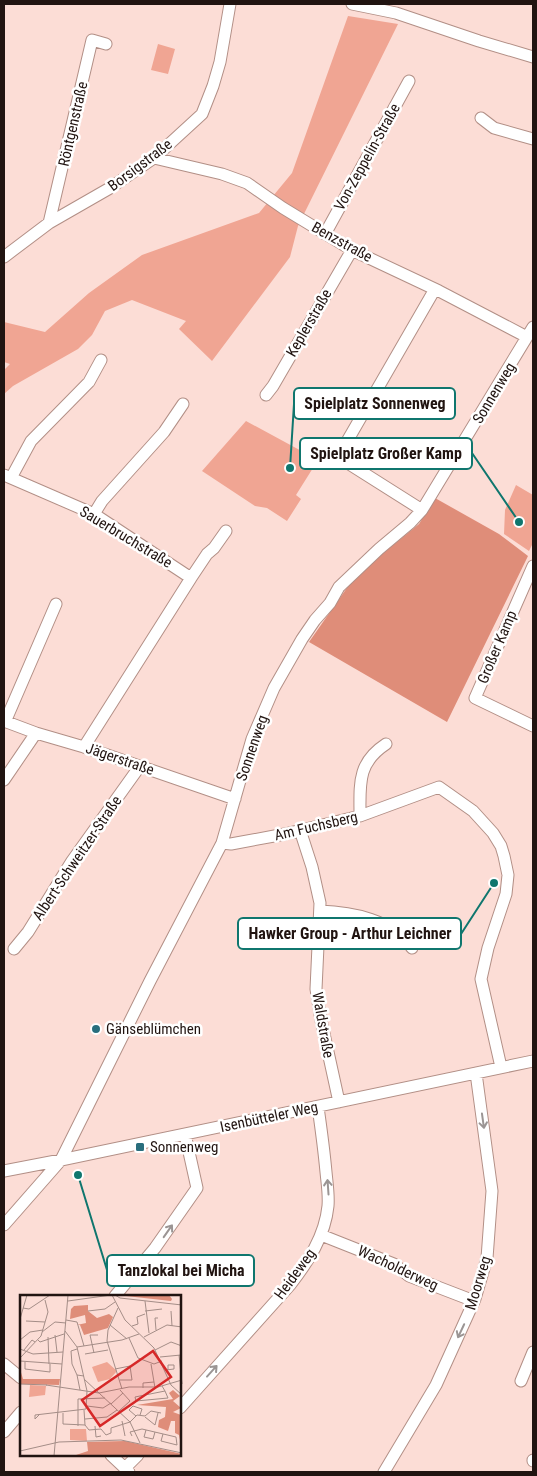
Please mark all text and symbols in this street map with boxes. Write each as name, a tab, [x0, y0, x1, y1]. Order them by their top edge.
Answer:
street label: Röntgenstraße	[55, 80, 91, 168]
street label: Von-Zeppelin-Straße	[330, 100, 404, 214]
street label: Borsigstraße	[104, 135, 176, 195]
street label: Benzstraße	[308, 218, 376, 266]
street label: Keplerstraße	[282, 286, 336, 360]
street label: Sonnenweg	[469, 359, 519, 427]
callout: Spielplatz Sonnenweg	[294, 388, 455, 419]
text: Spielplatz Sonnenweg	[304, 394, 446, 413]
callout: Spielplatz Großer Kamp	[300, 438, 472, 469]
text: Spielplatz Großer Kamp	[310, 444, 462, 463]
street label: Sauerbruchstraße	[76, 502, 176, 572]
street label: Großer Kamp	[474, 608, 520, 686]
street label: Sonnenweg	[232, 713, 272, 783]
street label: Jägerstraße	[83, 739, 157, 779]
street label: Albert-Schweitzer-Straße	[29, 792, 125, 924]
street label: Am Fuchsberg	[273, 808, 359, 844]
callout: Hawker Group - Arthur Leichner	[238, 918, 461, 949]
text: Hawker Group - Arthur Leichner	[248, 924, 452, 943]
street label: Waldstraße	[308, 991, 338, 1059]
place label: Gänseblümchen	[106, 1020, 201, 1038]
marker: Gänseblümchen	[90, 1023, 102, 1035]
street label: Isenbütteler Weg	[218, 1098, 320, 1136]
one-way arrow	[478, 1113, 488, 1129]
place label: Sonnenweg	[150, 1138, 218, 1156]
marker: Sonnenweg	[134, 1141, 146, 1153]
one-way arrow	[323, 1179, 332, 1195]
one-way arrow	[163, 1224, 173, 1238]
street label: Wacholderweg	[355, 1241, 441, 1295]
street label: Heideweg	[271, 1245, 319, 1303]
street label: Moorweg	[461, 1254, 495, 1312]
callout: Tanzlokal bei Micha	[107, 1255, 254, 1286]
text: Tanzlokal bei Micha	[117, 1261, 245, 1280]
inset map	[20, 1295, 181, 1456]
one-way arrow	[456, 1323, 465, 1338]
one-way arrow	[207, 1365, 218, 1378]

